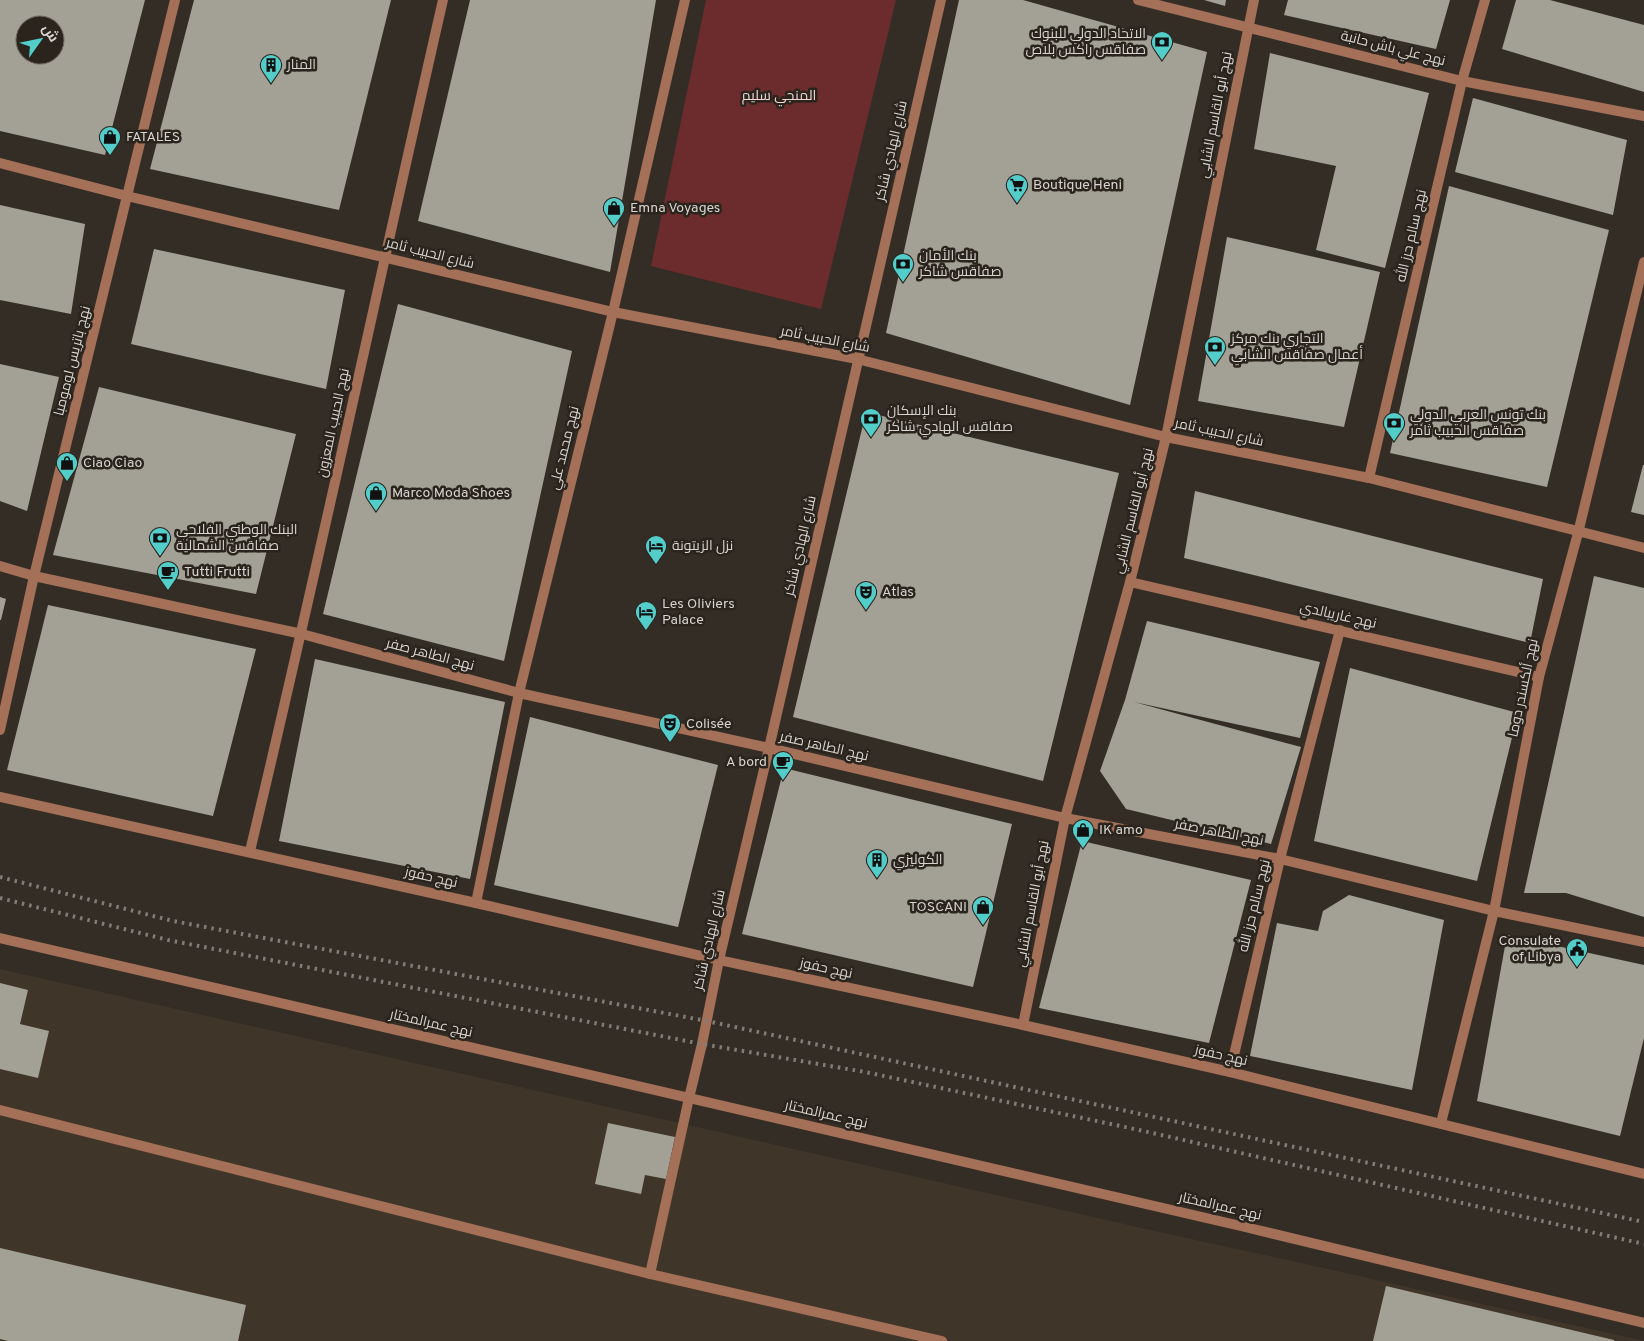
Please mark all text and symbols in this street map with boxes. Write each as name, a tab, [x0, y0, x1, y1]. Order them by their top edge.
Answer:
north arrow	[15, 15, 65, 65]
text: ش	[38, 21, 63, 46]
place label: الاتحاد الدولي للبنوك صفاقس راكس بلاص	[1025, 26, 1146, 59]
street label: نهج علي باش حانبة	[1338, 28, 1447, 72]
bank icon: الاتحاد الدولي للبنوك صفاقس راكس بلاص	[1150, 30, 1174, 61]
street label: نهج أبو القاسم الشابي	[1193, 50, 1239, 180]
building icon: المنار	[259, 53, 283, 84]
place label: المنار	[286, 57, 316, 74]
park label: المنجي سليم	[742, 88, 816, 107]
street label: شارع الهادي شاكر	[872, 99, 914, 204]
shop icon: FATALES	[98, 125, 122, 156]
place label: FATALES	[126, 129, 180, 146]
supermarket icon: Boutique Heni	[1005, 173, 1029, 204]
place label: Boutique Heni	[1033, 177, 1122, 194]
street label: نهج سالم حرز الله	[1391, 188, 1431, 284]
shop icon: Emna Voyages	[602, 196, 626, 227]
place label: Emna Voyages	[630, 200, 720, 217]
street label: شارع الحبيب ثامر	[383, 235, 476, 273]
place label: بنك الأمان صفاقس شاكر	[918, 248, 1001, 281]
bank icon: بنك الأمان صفاقس شاكر	[891, 252, 915, 283]
street label: نهج باتريس لومومبا	[51, 304, 95, 418]
street label: شارع الحبيب ثامر	[778, 323, 871, 357]
place label: التجاري بنك مركز أعمال صفاقس الشابي	[1230, 331, 1363, 366]
bank icon: التجاري بنك مركز أعمال صفاقس الشابي	[1203, 335, 1227, 366]
street label: نهج الحبيب المعزون	[314, 367, 354, 479]
place label: بنك الإسكان صفاقس الهادي شاكر	[886, 403, 1013, 438]
street label: نهج محمد علي	[546, 404, 586, 492]
bank icon: بنك الإسكان صفاقس الهادي شاكر	[859, 407, 883, 438]
place label: بنك تونس العربي الدولي صفاقس الحبيب ثامر	[1409, 407, 1546, 440]
bank icon: بنك تونس العربي الدولي صفاقس الحبيب ثامر	[1382, 411, 1406, 442]
street label: شارع الحبيب ثامر	[1172, 415, 1265, 451]
street label: نهج أبو القاسم الشابي	[1108, 446, 1160, 576]
shop icon: Ciao Ciao	[55, 451, 79, 482]
place label: Ciao Ciao	[83, 455, 142, 472]
shop icon: Marco Moda Shoes	[364, 481, 388, 512]
place label: Marco Moda Shoes	[392, 485, 510, 502]
street label: شارع الهادي شاكر	[781, 494, 823, 599]
place label: البنك الوطني الفلاحي صفاقس الشمالية	[176, 522, 298, 555]
bank icon: البنك الوطني الفلاحي صفاقس الشمالية	[148, 526, 172, 557]
hotel icon: نزل الزيتونة	[644, 534, 668, 565]
place label: نزل الزيتونة	[672, 538, 733, 555]
cafe icon: Tutti Frutti	[156, 560, 180, 591]
place label: Tutti Frutti	[184, 564, 250, 581]
theatre icon: Atlas	[854, 580, 878, 611]
place label: Atlas	[882, 584, 914, 601]
place label: Les Oliviers Palace	[662, 596, 735, 629]
street label: نهج غاريبالدي	[1298, 599, 1378, 635]
hotel icon: Les Oliviers Palace	[634, 600, 658, 631]
street label: نهج الطاهر صفر	[383, 635, 476, 675]
street label: نهج ألكسندر دوما	[1503, 637, 1543, 739]
theatre icon: Colisée	[658, 712, 682, 743]
place label: Colisée	[686, 716, 732, 733]
street label: نهج الطاهر صفر	[777, 728, 870, 765]
cafe icon: A bord	[771, 750, 795, 781]
place label: A bord	[726, 754, 767, 771]
street label: نهج الطاهر صفر	[1172, 816, 1265, 850]
shop icon: IK amo	[1071, 818, 1095, 849]
place label: IK amo	[1099, 822, 1143, 839]
street label: نهج أبو القاسم الشابي	[1010, 839, 1056, 969]
building icon: الكوليزي	[865, 848, 889, 879]
place label: الكوليزي	[893, 852, 943, 871]
street label: نهج سالم حرز الله	[1233, 858, 1275, 954]
street label: نهج حفوز	[402, 863, 459, 892]
street label: شارع الهادي شاكر	[690, 888, 732, 993]
shop icon: TOSCANI	[971, 895, 995, 926]
place label: TOSCANI	[909, 899, 967, 916]
place label: Consulate of Libya	[1498, 933, 1561, 966]
public building icon: Consulate of Libya	[1565, 937, 1589, 968]
street label: نهج حفوز	[797, 955, 854, 983]
street label: نهج عمرالمختار	[387, 1006, 474, 1042]
street label: نهج حفوز	[1192, 1041, 1249, 1070]
street label: نهج عمرالمختار	[782, 1097, 869, 1133]
street label: نهج عمرالمختار	[1176, 1189, 1263, 1225]

